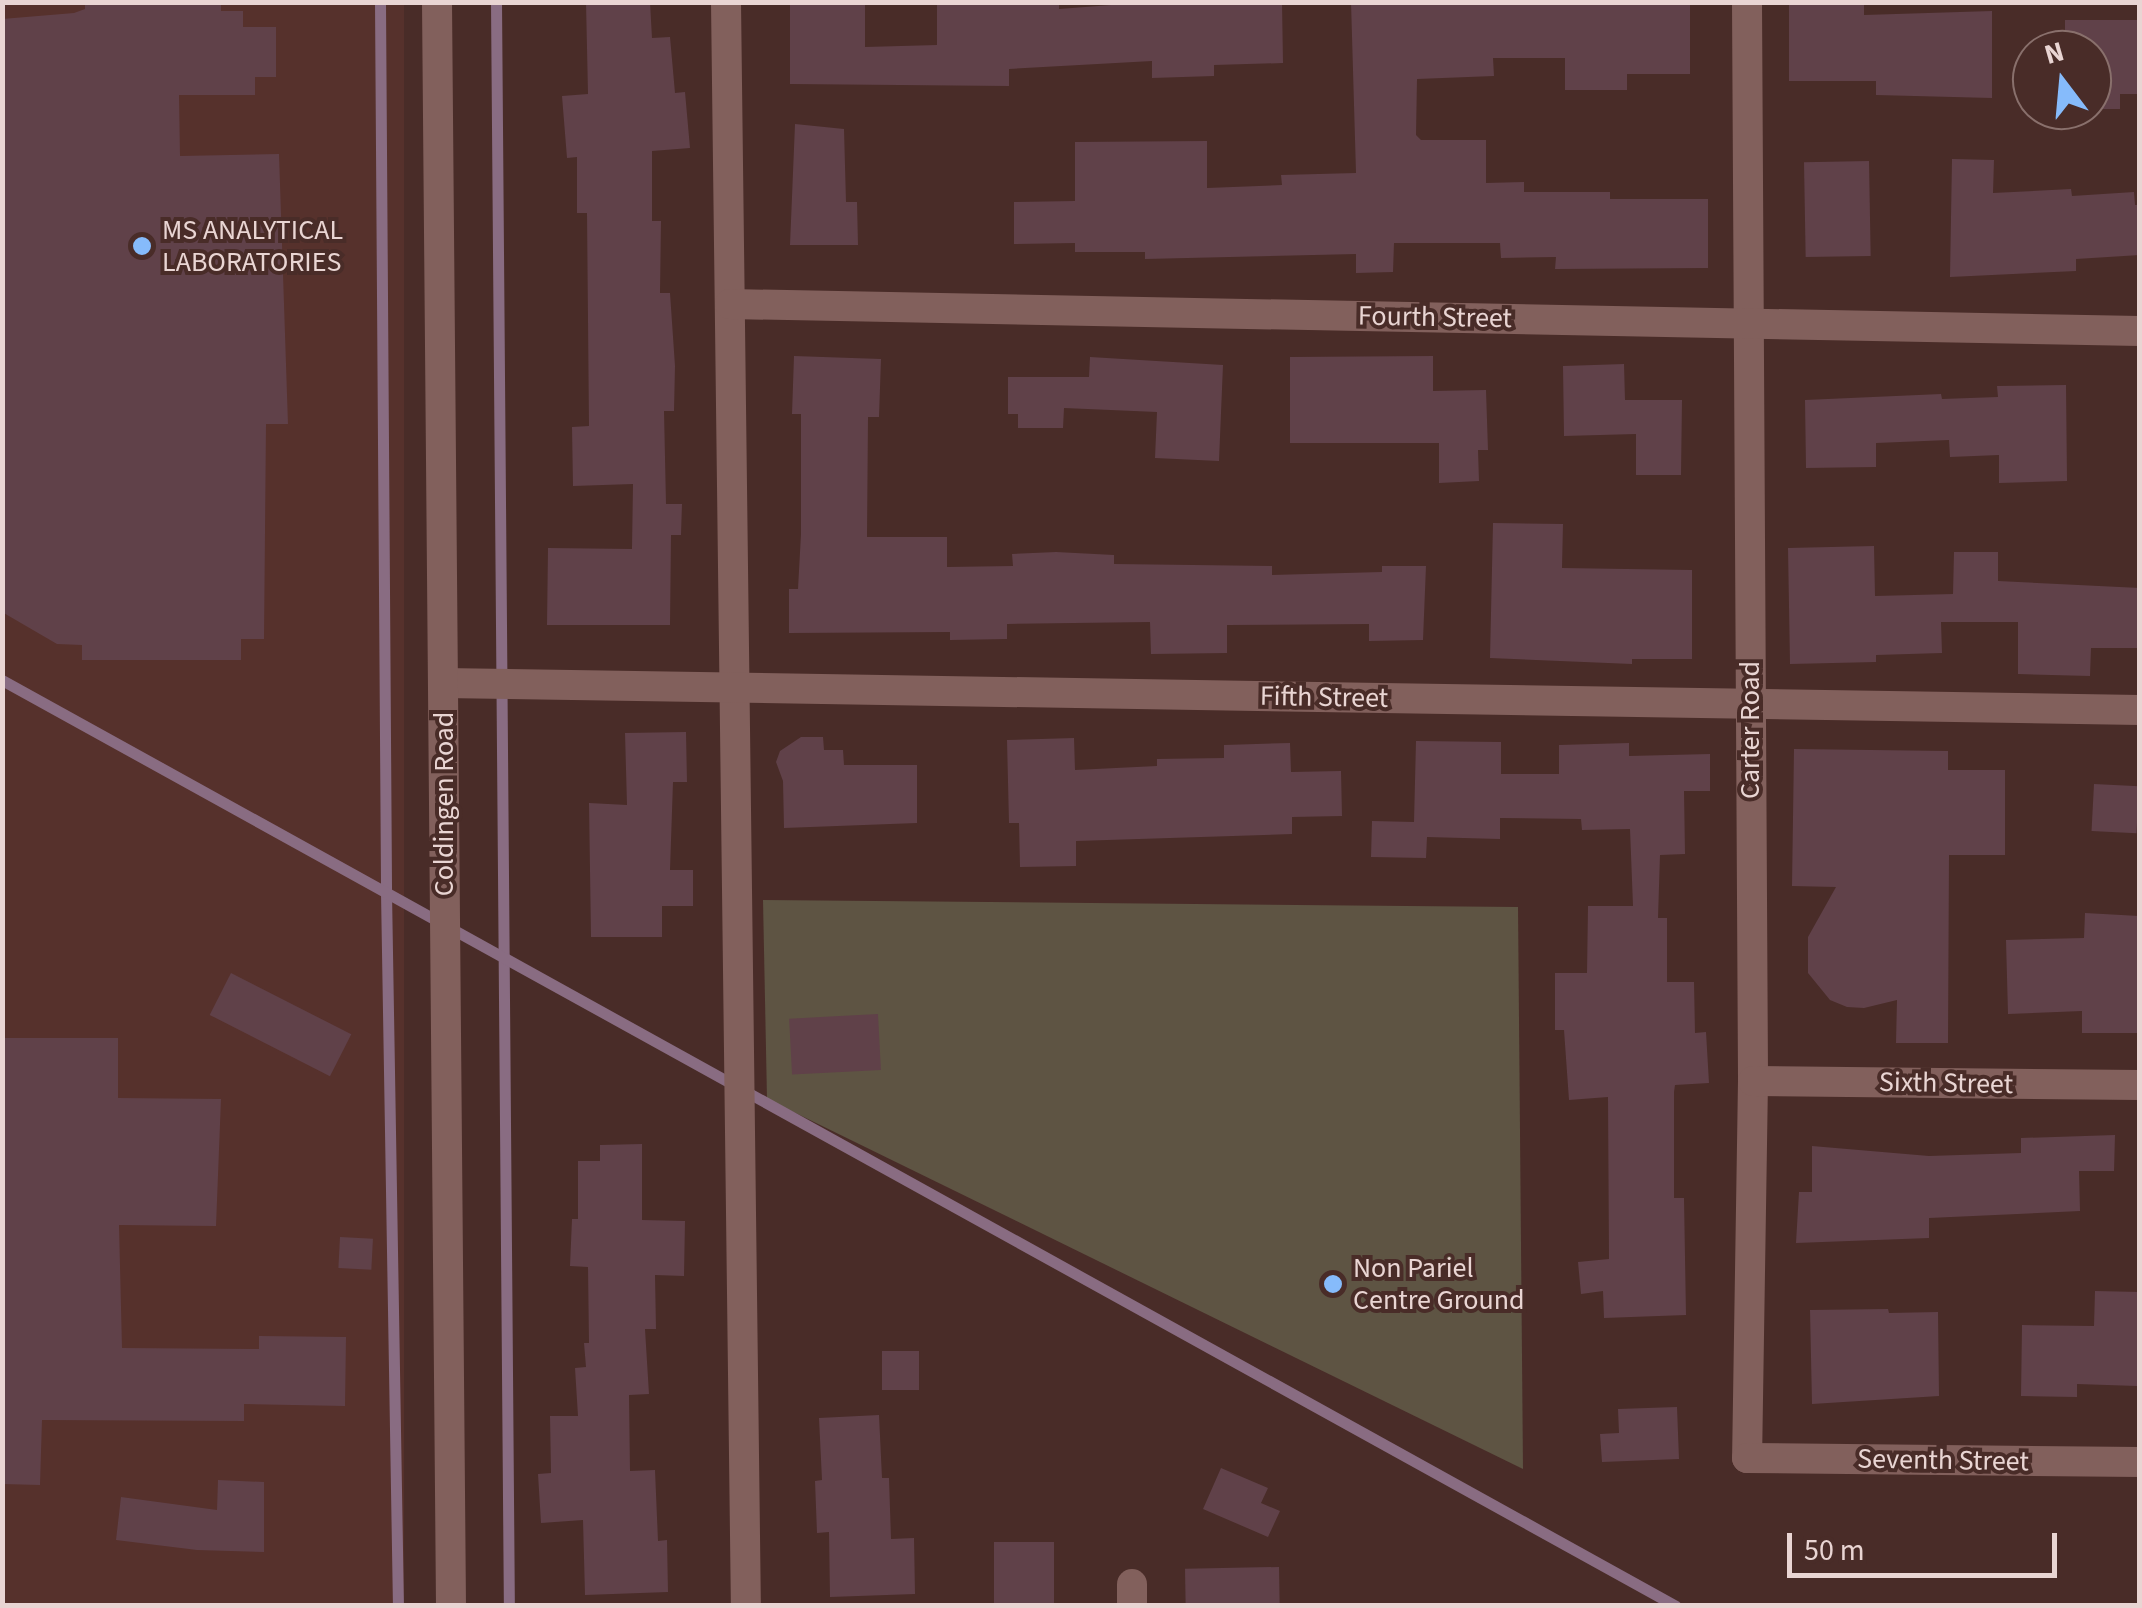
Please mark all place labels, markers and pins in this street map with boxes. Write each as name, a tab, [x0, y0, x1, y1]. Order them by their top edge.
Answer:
place label: MS ANALYTICAL LABORATORIES	[162, 213, 343, 279]
marker: MS ANALYTICAL LABORATORIES	[131, 235, 153, 257]
place label: Non Pariel Centre Ground	[1353, 1251, 1525, 1317]
marker: Non Pariel Centre Ground	[1322, 1273, 1344, 1295]

